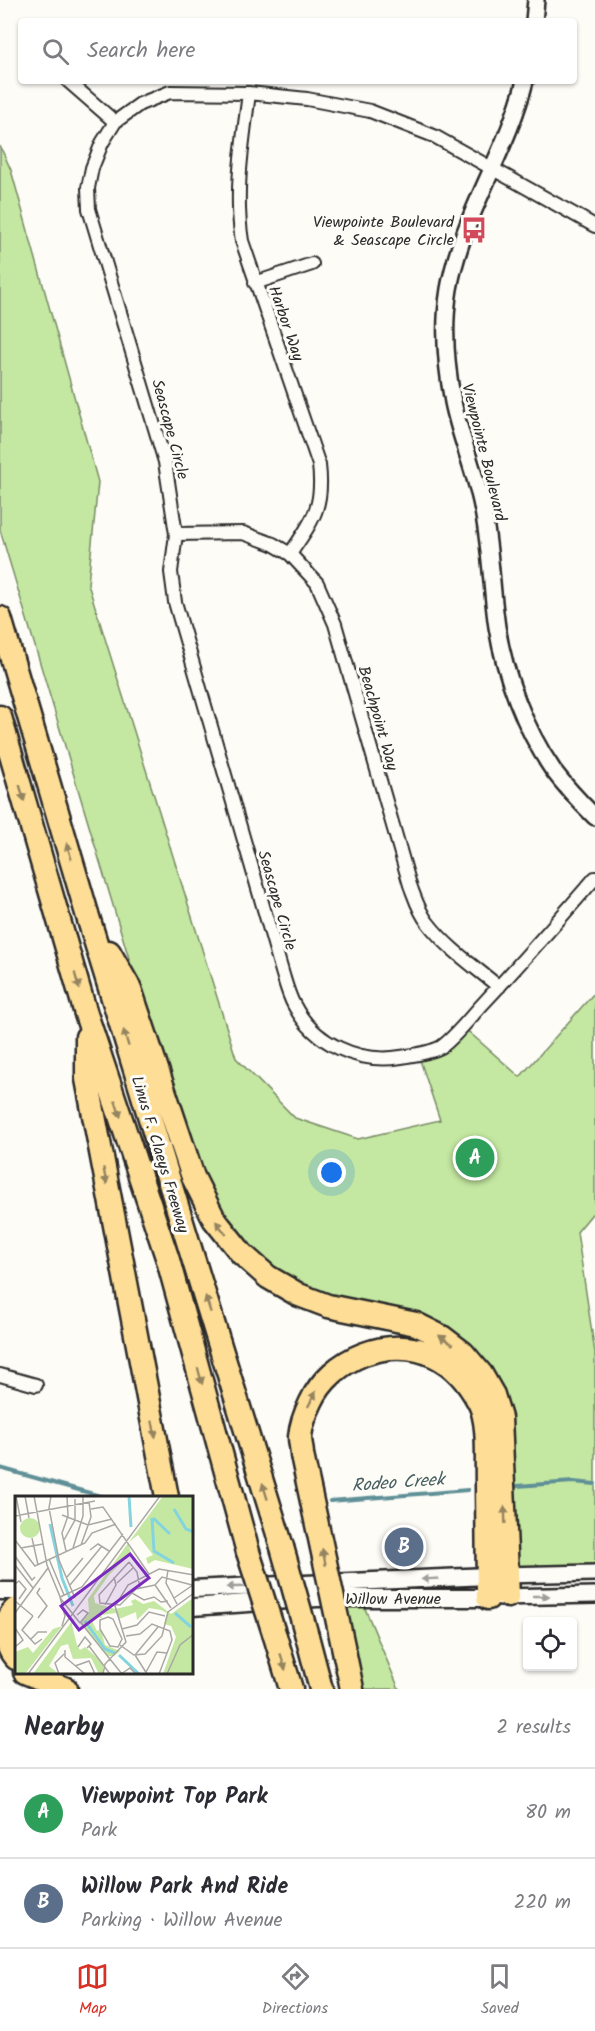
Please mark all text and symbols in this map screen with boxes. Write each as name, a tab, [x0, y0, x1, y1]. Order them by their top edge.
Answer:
search box	[18, 18, 577, 84]
text: Search here	[87, 34, 195, 69]
icon: search	[39, 35, 72, 68]
place label: Viewpointe Boulevard & Seascape Circle	[313, 210, 455, 253]
bus stop icon: Viewpointe Boulevard & Seascape Circle	[459, 215, 489, 245]
street label: Harbor Way	[261, 282, 310, 365]
street label: Seascape Circle	[144, 376, 195, 482]
street label: Viewpointe Boulevard	[454, 381, 513, 525]
street label: Beachpoint Way	[351, 663, 405, 774]
one-way arrow	[18, 784, 27, 802]
one-way arrow	[64, 842, 73, 860]
street label: Seascape Circle	[250, 848, 303, 953]
one-way arrow	[72, 971, 82, 990]
one-way arrow	[120, 1029, 130, 1047]
street label: Linus F. Claeys Freeway	[124, 1073, 196, 1237]
one-way arrow	[114, 1100, 123, 1118]
pin: A	[456, 1136, 494, 1180]
your location	[317, 1158, 346, 1187]
one-way arrow	[101, 1167, 110, 1186]
one-way arrow	[216, 1221, 228, 1236]
one-way arrow	[203, 1295, 212, 1313]
one-way arrow	[438, 1334, 454, 1346]
one-way arrow	[196, 1367, 205, 1385]
one-way arrow	[307, 1390, 317, 1408]
one-way arrow	[150, 1420, 159, 1439]
water label: Rodeo Creek	[351, 1466, 448, 1501]
one-way arrow	[260, 1482, 269, 1500]
inset map	[15, 1496, 194, 1674]
one-way arrow	[500, 1506, 509, 1525]
pin: B	[384, 1524, 424, 1570]
one-way arrow	[319, 1547, 328, 1566]
one-way arrow	[420, 1574, 439, 1583]
one-way arrow	[225, 1582, 244, 1592]
street label: Willow Avenue	[345, 1587, 441, 1612]
one-way arrow	[532, 1591, 551, 1601]
map controls	[523, 1617, 577, 1671]
button: locate	[523, 1617, 577, 1671]
one-way arrow	[279, 1654, 288, 1672]
text: Nearby	[24, 1707, 104, 1749]
text: 2 results	[496, 1712, 571, 1744]
text: Viewpoint Top Park	[81, 1780, 267, 1815]
text: A	[37, 1797, 50, 1829]
text: 80 m	[525, 1797, 571, 1829]
text: Park	[81, 1815, 117, 1847]
text: Willow Park And Ride	[81, 1870, 288, 1905]
text: B	[37, 1887, 50, 1919]
text: 220 m	[514, 1887, 571, 1919]
text: Parking · Willow Avenue	[81, 1905, 283, 1937]
tab: Map	[76, 1960, 109, 2021]
tab: Directions	[262, 1960, 328, 2021]
tab: Saved	[481, 1960, 519, 2021]

